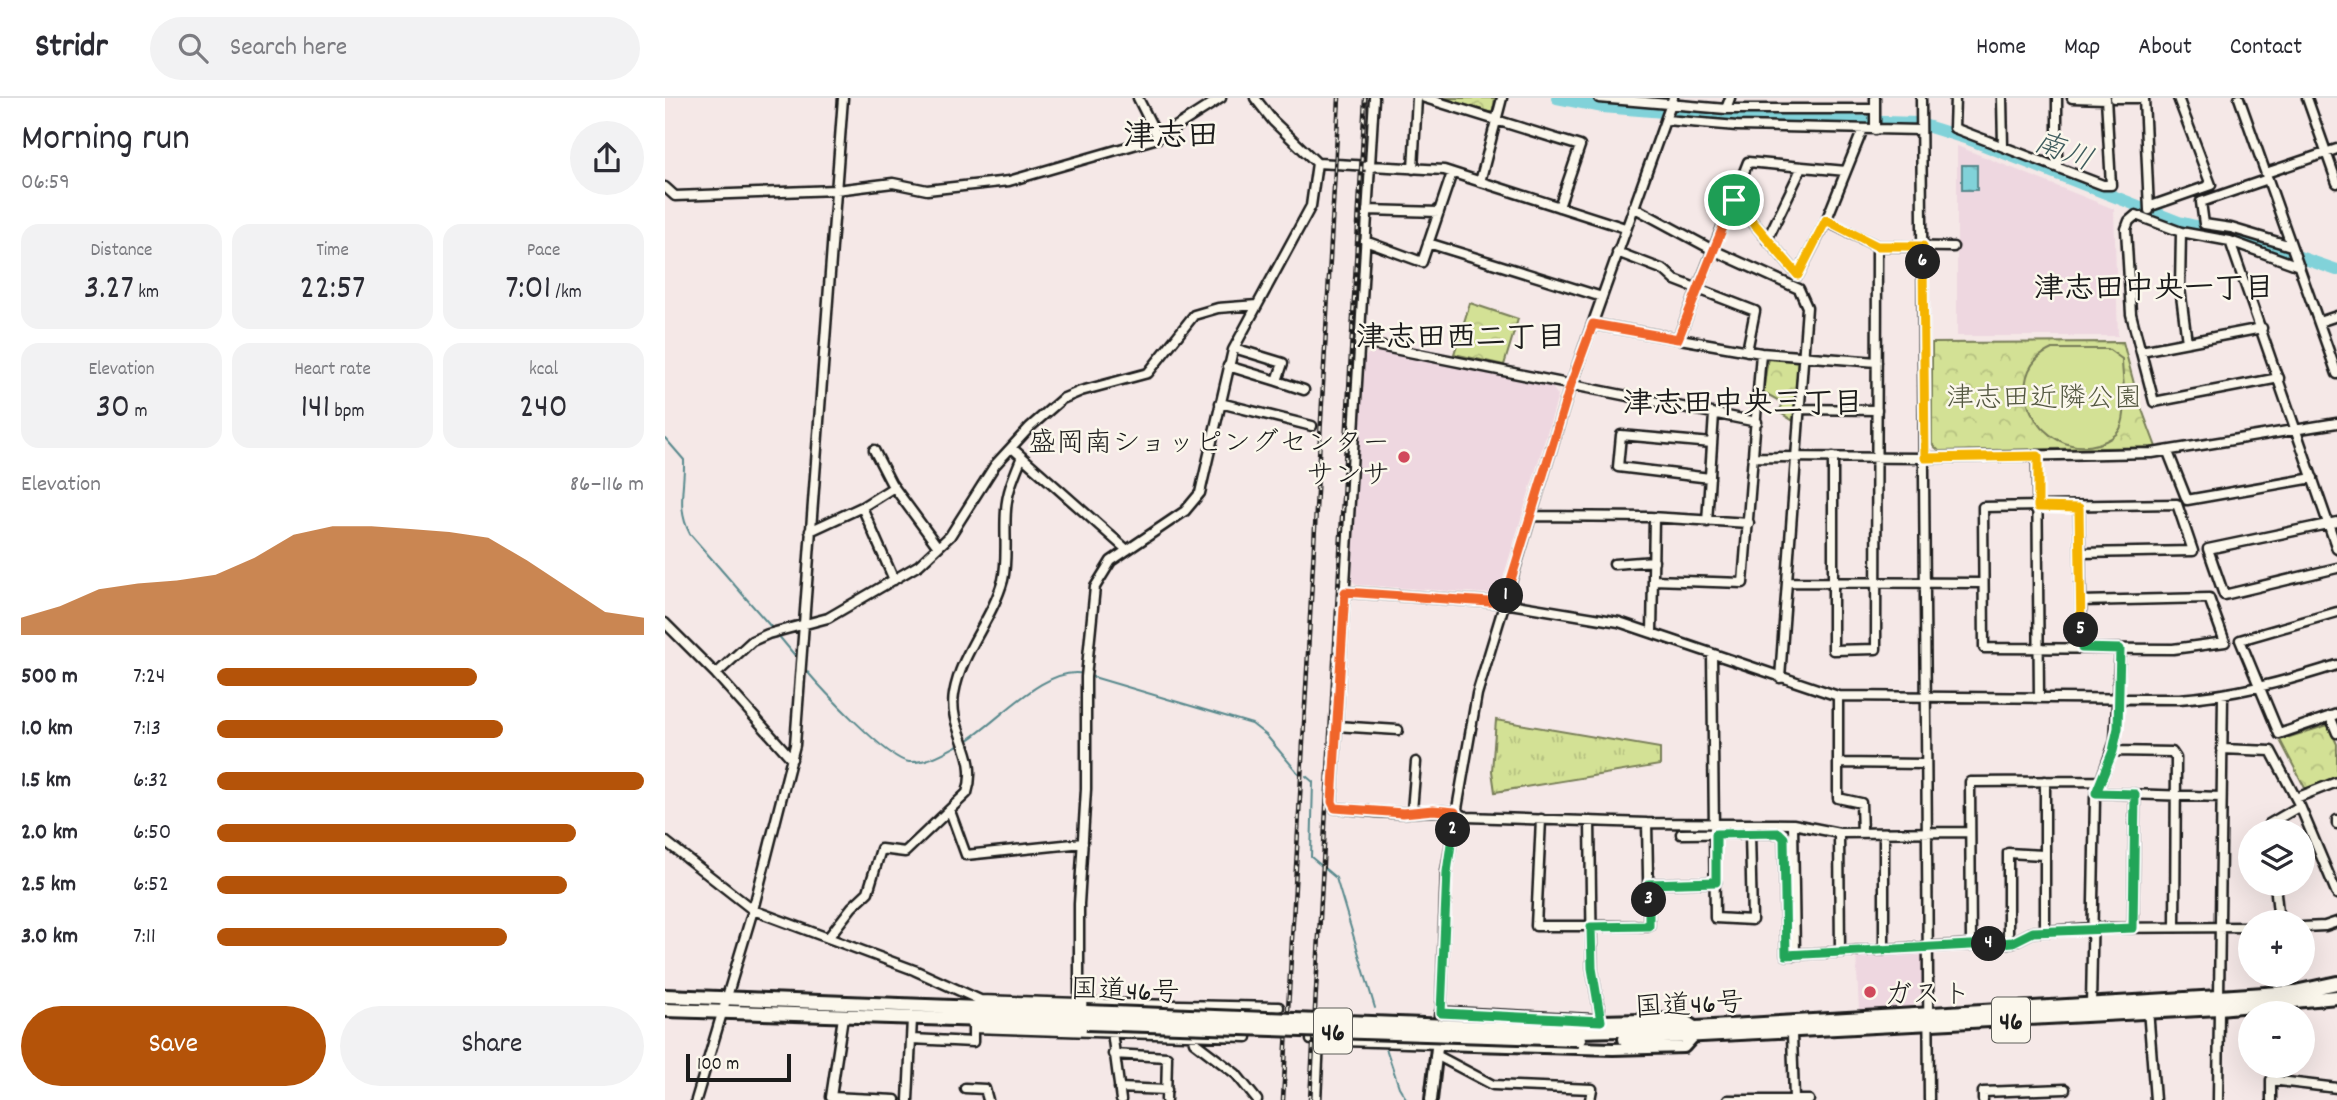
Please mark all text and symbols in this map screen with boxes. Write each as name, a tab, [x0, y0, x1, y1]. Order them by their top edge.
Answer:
search box	[150, 17, 640, 80]
text: Stridr	[35, 25, 108, 72]
icon: search	[174, 29, 212, 67]
text: Search here	[230, 30, 347, 67]
text: Home	[1976, 31, 2026, 65]
text: Map	[2064, 31, 2100, 65]
text: About	[2138, 31, 2192, 65]
text: Contact	[2230, 31, 2302, 65]
text: Morning run	[21, 113, 190, 168]
district label: 津志田	[1123, 116, 1219, 162]
button: share	[570, 121, 644, 195]
water label: 南川	[2027, 123, 2098, 185]
text: 06:59	[21, 167, 70, 200]
pin	[1704, 170, 1764, 230]
icon: arrive	[1715, 181, 1753, 219]
text: Distance	[91, 238, 152, 265]
text: Time	[316, 238, 349, 265]
text: Pace	[527, 238, 560, 265]
pin: 6	[1905, 244, 1941, 280]
text: 6	[1918, 248, 1927, 275]
text: 3.27	[84, 265, 134, 315]
text: 22:57	[299, 265, 366, 315]
text: 7:01	[505, 265, 551, 315]
district label: 津志田中央一丁目	[2034, 270, 2274, 313]
text: km	[134, 280, 159, 307]
text: /km	[551, 280, 582, 307]
district label: 津志田西二丁目	[1356, 319, 1566, 362]
text: Elevation	[88, 357, 155, 384]
text: Heart rate	[294, 357, 371, 384]
text: kcal	[529, 357, 558, 384]
park label: 津志田近隣公園	[1946, 381, 2142, 421]
text: 30	[95, 384, 130, 434]
text: 141	[300, 384, 330, 434]
text: 240	[519, 384, 568, 434]
district label: 津志田中央三丁目	[1623, 385, 1863, 428]
text: m	[130, 399, 148, 426]
text: bpm	[330, 399, 365, 426]
place label: 盛岡南ショッピングセンター サンサ	[1028, 426, 1390, 498]
marker: 盛岡南ショッピングセンター サンサ	[1396, 449, 1412, 465]
text: Elevation	[21, 469, 101, 502]
text: 86–116 m	[570, 469, 644, 502]
pin: 1	[1489, 578, 1523, 614]
text: 1	[1503, 582, 1508, 609]
pin: 5	[2063, 612, 2099, 648]
text: 5	[2076, 616, 2085, 643]
text: 500 m	[21, 661, 78, 694]
text: 7:24	[133, 661, 165, 694]
text: 1.0 km	[21, 713, 73, 746]
text: 7:13	[133, 713, 161, 746]
text: 1.5 km	[21, 765, 71, 798]
text: 6:32	[133, 765, 168, 798]
pin: 2	[1435, 812, 1471, 848]
text: 2	[1448, 816, 1457, 843]
text: 2.0 km	[21, 817, 78, 850]
text: 6:50	[133, 817, 171, 850]
map controls	[2238, 819, 2315, 1078]
button: layers	[2238, 819, 2315, 896]
text: 2.5 km	[21, 869, 76, 902]
text: 6:52	[133, 869, 169, 902]
pin: 3	[1632, 882, 1667, 918]
text: 3	[1644, 886, 1653, 913]
button: +	[2238, 910, 2315, 987]
text: 3.0 km	[21, 921, 78, 954]
text: 7:11	[133, 921, 156, 954]
pin: 4	[1971, 926, 2007, 962]
text: 4	[1985, 930, 1992, 957]
street label: 国道46号	[1069, 972, 1180, 1016]
place label: ガスト	[1884, 977, 1971, 1017]
marker: ガスト	[1862, 984, 1878, 1000]
street label: 国道46号	[1634, 985, 1745, 1031]
road number: 46	[1992, 998, 2030, 1043]
button: −	[2238, 1001, 2315, 1078]
button: Save	[21, 1006, 326, 1086]
button: Share	[340, 1006, 644, 1086]
road number: 46	[1314, 1008, 1352, 1054]
scale bar	[686, 1051, 791, 1083]
text: 100 m	[697, 1052, 739, 1079]

